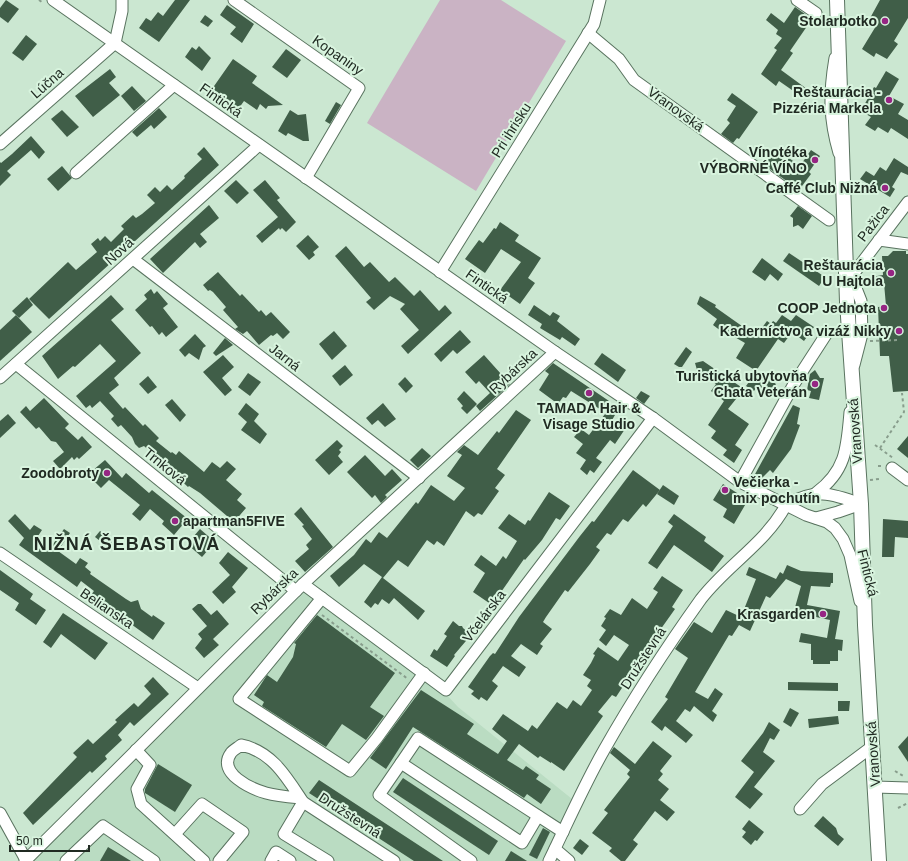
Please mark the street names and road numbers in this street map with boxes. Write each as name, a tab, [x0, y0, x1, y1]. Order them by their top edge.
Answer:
street label: Kopaniny	[309, 32, 367, 78]
street label: Lúčna	[27, 64, 67, 102]
street label: Fintická	[197, 80, 246, 121]
street label: Vranovská	[645, 83, 707, 135]
street label: Pri ihrisku	[488, 100, 534, 160]
street label: Pažica	[854, 201, 892, 245]
street label: Nová	[102, 234, 137, 268]
street label: Fintická	[463, 266, 512, 307]
street label: Jarná	[266, 340, 304, 374]
street label: Rybárska	[486, 345, 540, 397]
street label: Vranovská	[845, 397, 865, 464]
street label: Trnková	[141, 444, 190, 488]
street label: Fintická	[854, 548, 882, 599]
street label: Rybárska	[247, 565, 301, 617]
street label: Belianska	[77, 584, 137, 632]
street label: Včelárska	[459, 586, 509, 645]
street label: Družstevná	[617, 624, 669, 692]
street label: Vranovská	[863, 720, 883, 787]
street label: Družstevná	[316, 789, 384, 841]

